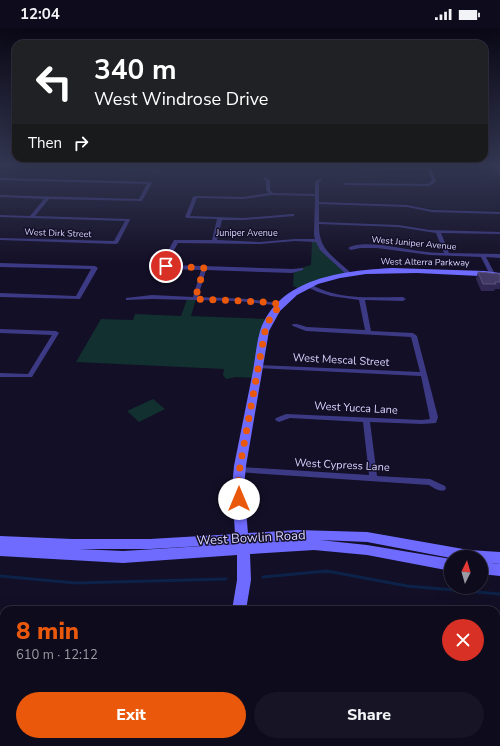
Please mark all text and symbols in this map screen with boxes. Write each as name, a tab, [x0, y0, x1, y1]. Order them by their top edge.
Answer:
text: 12:04	[20, 4, 60, 24]
text: 340 m	[94, 51, 177, 89]
icon: left	[28, 56, 80, 108]
text: West Windrose Drive	[94, 87, 268, 111]
icon: right	[70, 132, 92, 154]
text: Then	[28, 133, 62, 153]
street label: West Dirk Street	[24, 226, 93, 240]
street label: Juniper Avenue	[215, 227, 278, 239]
street label: West Juniper Avenue	[371, 233, 457, 253]
pin	[149, 249, 183, 283]
icon: arrive	[155, 255, 177, 277]
street label: West Alterra Parkway	[380, 255, 470, 269]
street label: West Mescal Street	[292, 350, 390, 370]
street label: West Yucca Lane	[314, 398, 398, 418]
street label: West Cypress Lane	[294, 455, 390, 475]
position arrow	[218, 478, 260, 520]
street label: West Bowlin Road	[196, 526, 306, 550]
north arrow	[444, 550, 488, 594]
map controls	[444, 550, 488, 594]
text: 8 min	[16, 615, 79, 647]
button: close	[442, 619, 484, 661]
text: 610 m · 12:12	[16, 646, 98, 664]
button: Exit	[16, 692, 246, 738]
button: Share	[254, 692, 484, 738]

